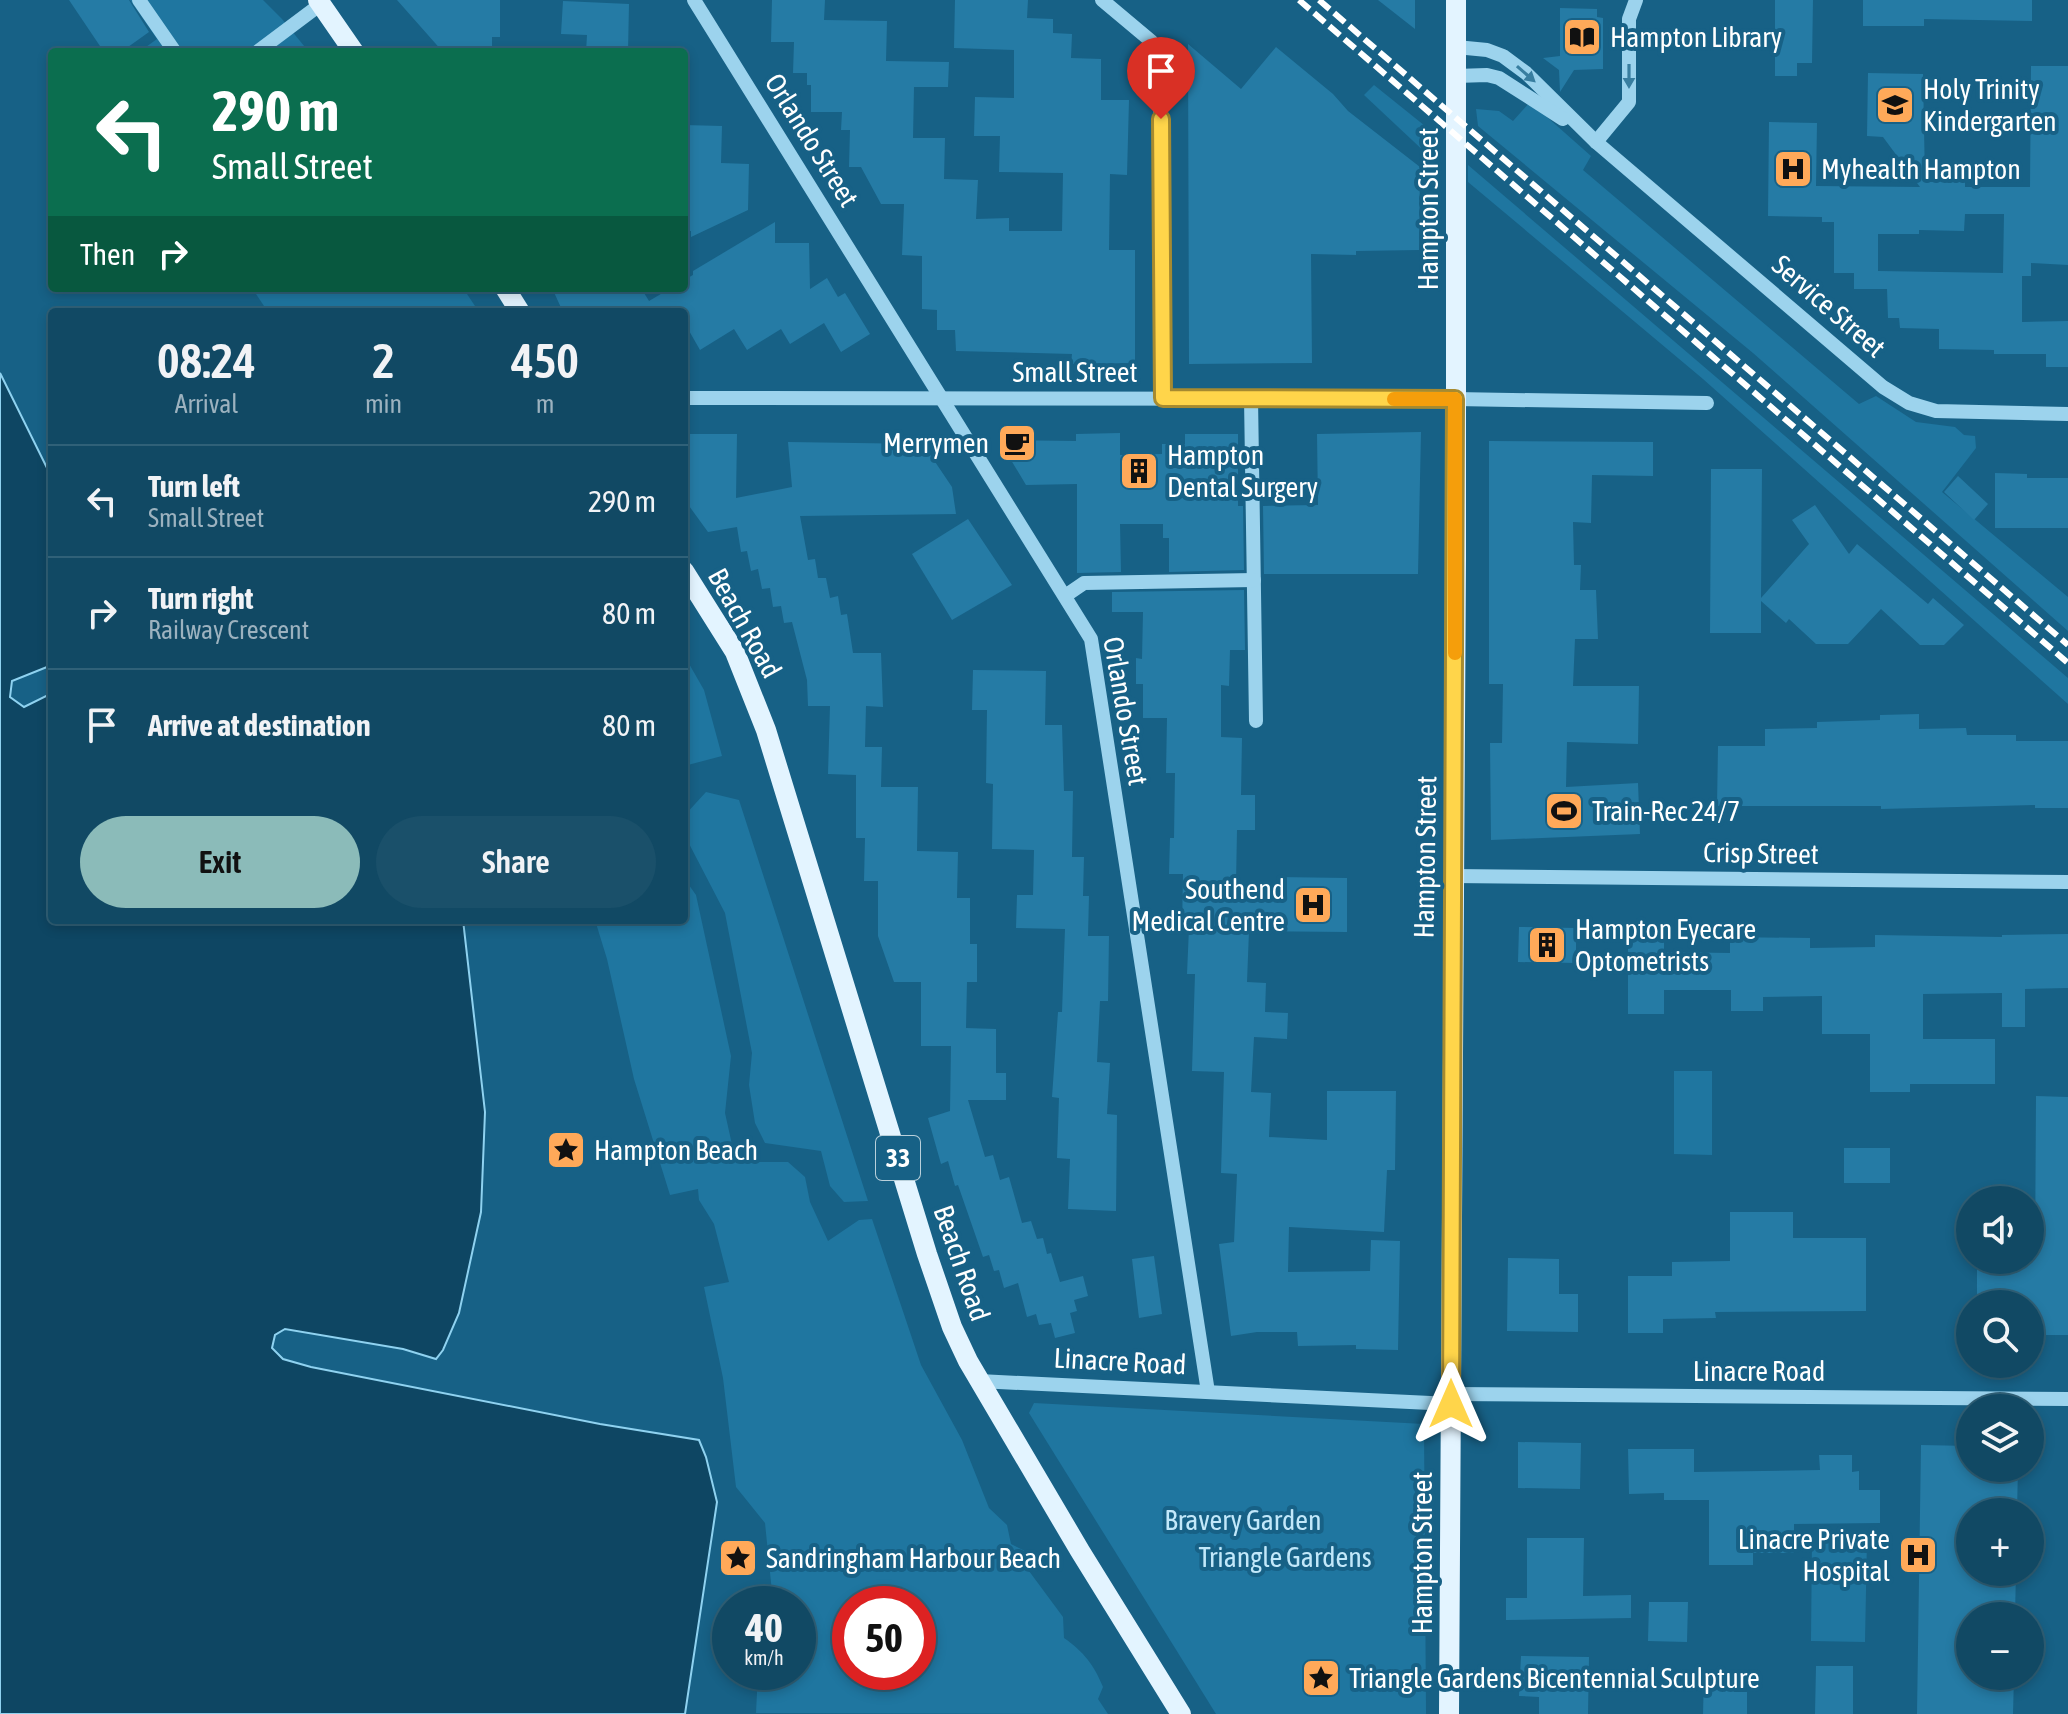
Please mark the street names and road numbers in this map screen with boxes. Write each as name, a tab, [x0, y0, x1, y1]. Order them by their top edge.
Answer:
street label: Orlando Street	[759, 68, 865, 212]
street label: Hampton Street	[1412, 128, 1444, 290]
street label: Service Street	[1766, 248, 1892, 364]
street label: Small Street	[1012, 356, 1138, 388]
street label: Beach Road	[702, 563, 788, 683]
street label: Orlando Street	[1097, 634, 1155, 788]
street label: Hampton Street	[1408, 775, 1442, 939]
street label: Crisp Street	[1703, 836, 1819, 870]
road number: 33	[876, 1136, 920, 1180]
street label: Beach Road	[927, 1201, 997, 1325]
street label: Linacre Road	[1053, 1342, 1187, 1380]
street label: Linacre Road	[1693, 1355, 1825, 1387]
street label: Hampton Street	[1406, 1472, 1438, 1634]

